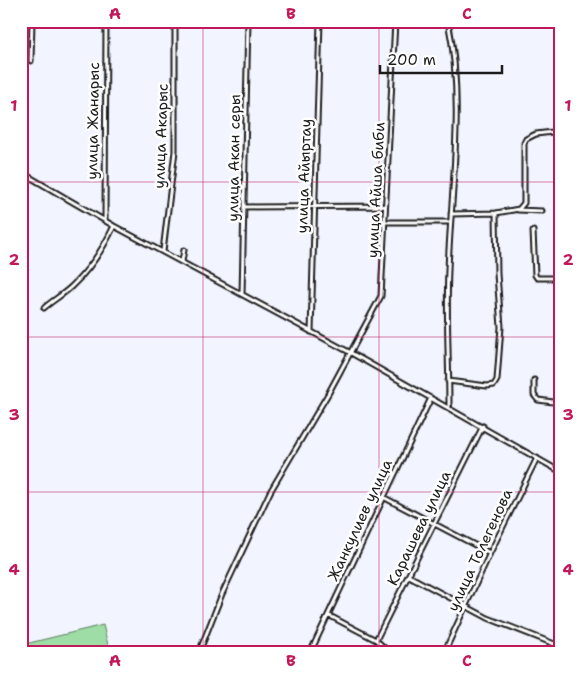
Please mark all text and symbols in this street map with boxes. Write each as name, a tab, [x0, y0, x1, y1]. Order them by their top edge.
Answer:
text: A	[109, 3, 121, 24]
text: B	[286, 3, 296, 24]
text: C	[462, 3, 472, 24]
scale bar	[380, 42, 502, 74]
text: 200 m	[387, 50, 436, 70]
street label: улица Жанарыс	[82, 62, 104, 180]
street label: улица Акарыс	[149, 83, 173, 189]
street label: улица Акан серы	[223, 94, 245, 222]
text: 1	[10, 95, 18, 116]
text: 1	[564, 95, 572, 116]
street label: улица Айыртау	[292, 118, 316, 234]
street label: улица Айша биби	[362, 121, 390, 259]
text: 2	[8, 249, 20, 270]
text: 2	[562, 249, 574, 270]
text: 3	[8, 404, 20, 425]
text: 3	[562, 404, 574, 425]
street label: Жанкулиев улица	[323, 455, 397, 584]
street label: Карашева улица	[382, 467, 456, 589]
street label: улица Толегенова	[443, 485, 517, 615]
text: 4	[8, 559, 20, 580]
text: 4	[562, 559, 574, 580]
text: A	[109, 650, 121, 671]
text: B	[286, 650, 296, 671]
text: C	[462, 650, 472, 671]

